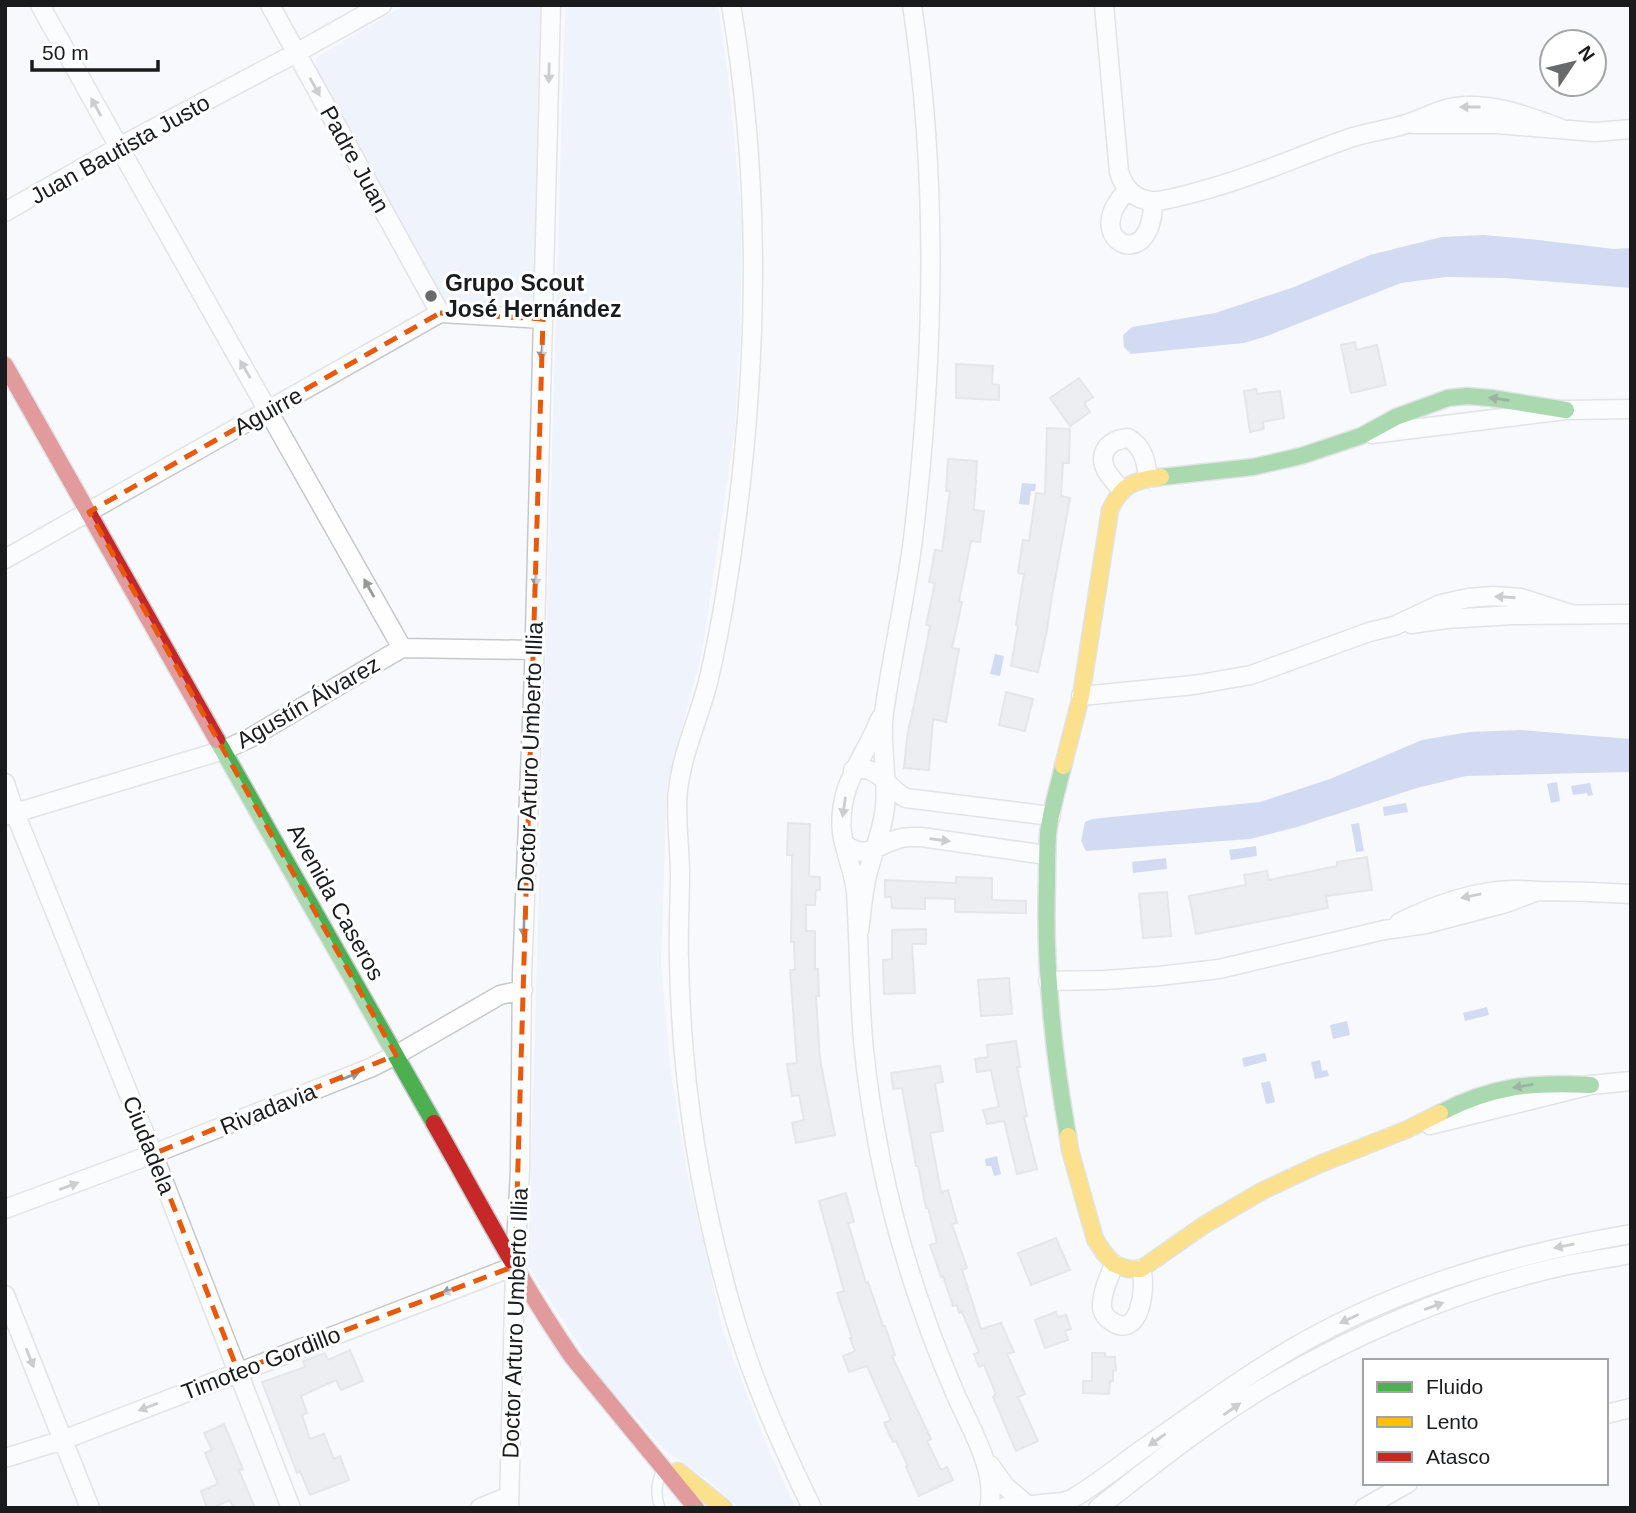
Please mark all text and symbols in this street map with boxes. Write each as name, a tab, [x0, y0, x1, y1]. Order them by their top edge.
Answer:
scale bar	[32, 28, 158, 72]
north arrow	[1538, 28, 1608, 98]
text: 50 m	[42, 41, 89, 64]
text: N	[1574, 42, 1599, 65]
one-way arrow	[544, 63, 555, 85]
one-way arrow	[309, 77, 321, 96]
street label: Juan Bautista Justo	[26, 89, 214, 209]
one-way arrow	[91, 97, 102, 117]
street label: Padre Juan	[315, 101, 395, 217]
one-way arrow	[1459, 101, 1481, 113]
place label: Grupo Scout José Hernández	[445, 270, 621, 322]
marker: Grupo Scout José Hernández	[423, 288, 439, 304]
one-way arrow	[536, 339, 547, 361]
one-way arrow	[239, 359, 251, 378]
street label: Aguirre	[229, 382, 307, 440]
one-way arrow	[1488, 394, 1510, 405]
one-way arrow	[530, 567, 541, 589]
one-way arrow	[363, 578, 375, 598]
one-way arrow	[1494, 591, 1516, 602]
street label: Doctor Arturo Umberto Illia	[512, 621, 548, 893]
street label: Agustín Álvarez	[232, 650, 384, 754]
one-way arrow	[838, 796, 849, 818]
street label: Avenida Caseros	[282, 819, 390, 985]
one-way arrow	[929, 835, 951, 846]
one-way arrow	[1460, 890, 1482, 901]
one-way arrow	[519, 916, 530, 938]
one-way arrow	[339, 1071, 360, 1082]
street label: Rivadavia	[216, 1078, 320, 1140]
one-way arrow	[1512, 1080, 1534, 1091]
street label: Ciudadela	[118, 1092, 181, 1198]
one-way arrow	[59, 1180, 80, 1191]
street label: Doctor Arturo Umberto Illia	[497, 1187, 533, 1459]
one-way arrow	[1553, 1241, 1575, 1252]
one-way arrow	[441, 1285, 462, 1296]
one-way arrow	[1424, 1300, 1445, 1311]
one-way arrow	[1339, 1313, 1359, 1324]
street label: Timoteo Gordillo	[178, 1321, 344, 1405]
one-way arrow	[25, 1348, 36, 1369]
legend	[1363, 1359, 1608, 1485]
text: Fluido	[1426, 1375, 1483, 1398]
one-way arrow	[137, 1401, 158, 1412]
one-way arrow	[1223, 1402, 1241, 1416]
text: Lento	[1426, 1410, 1479, 1433]
one-way arrow	[1148, 1433, 1166, 1447]
text: Atasco	[1426, 1445, 1490, 1468]

